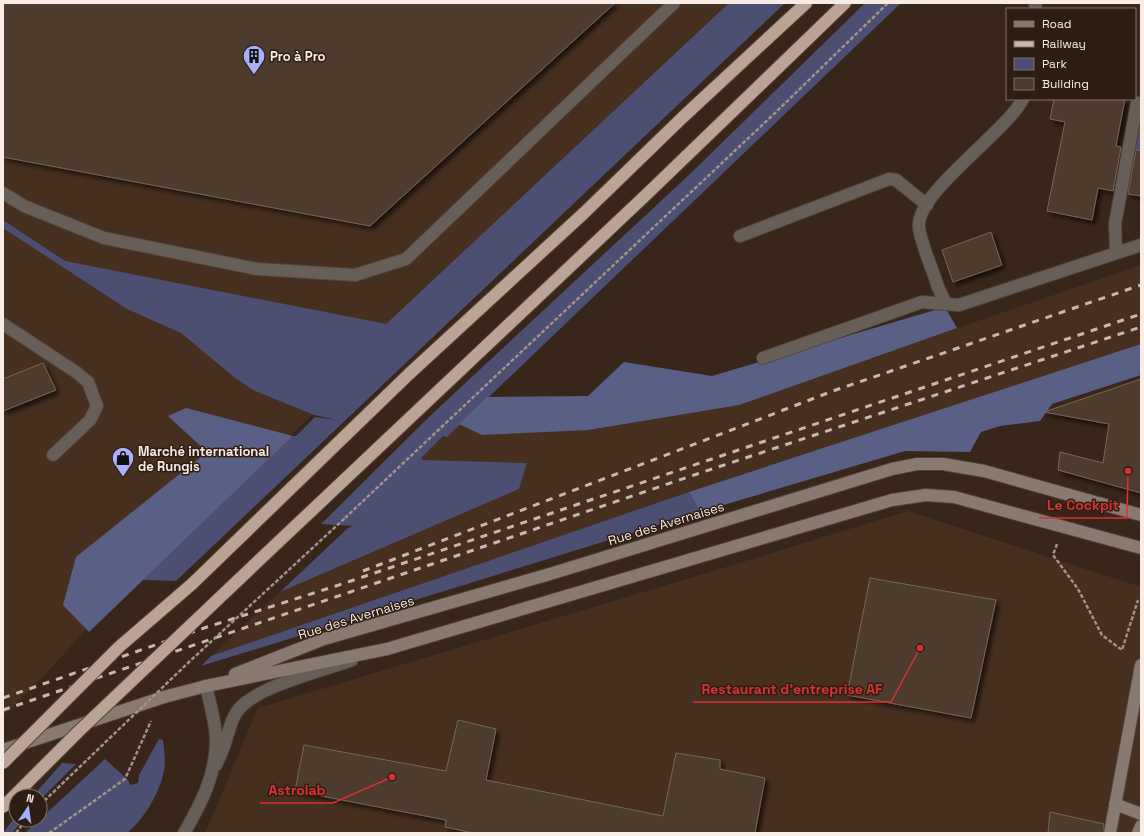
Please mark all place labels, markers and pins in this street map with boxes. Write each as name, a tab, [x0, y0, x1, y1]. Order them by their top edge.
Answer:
building icon: Pro à Pro	[241, 43, 267, 76]
place label: Pro à Pro	[270, 48, 326, 65]
place label: Marché international de Rungis	[138, 443, 269, 475]
shop icon: Marché international de Rungis	[110, 445, 136, 478]
callout: Le Cockpit	[1039, 492, 1127, 518]
callout: Restaurant d'entreprise AF	[693, 676, 891, 702]
callout: Astrolab	[260, 777, 333, 803]

